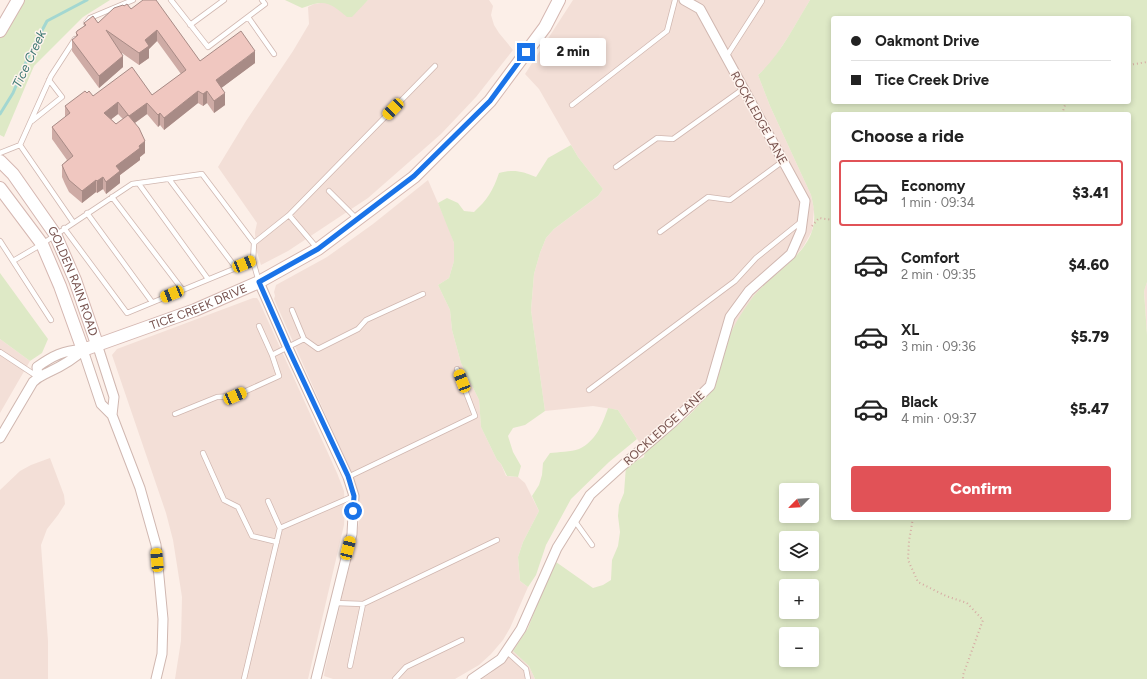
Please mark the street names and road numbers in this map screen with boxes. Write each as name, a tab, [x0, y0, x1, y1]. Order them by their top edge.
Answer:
street label: ROCKLEDGE LANE	[728, 69, 790, 167]
street label: GOLDEN RAIN ROAD	[45, 223, 101, 338]
street label: TICE CREEK DRIVE	[148, 281, 249, 333]
street label: ROCKLEDGE LANE	[621, 388, 707, 468]

